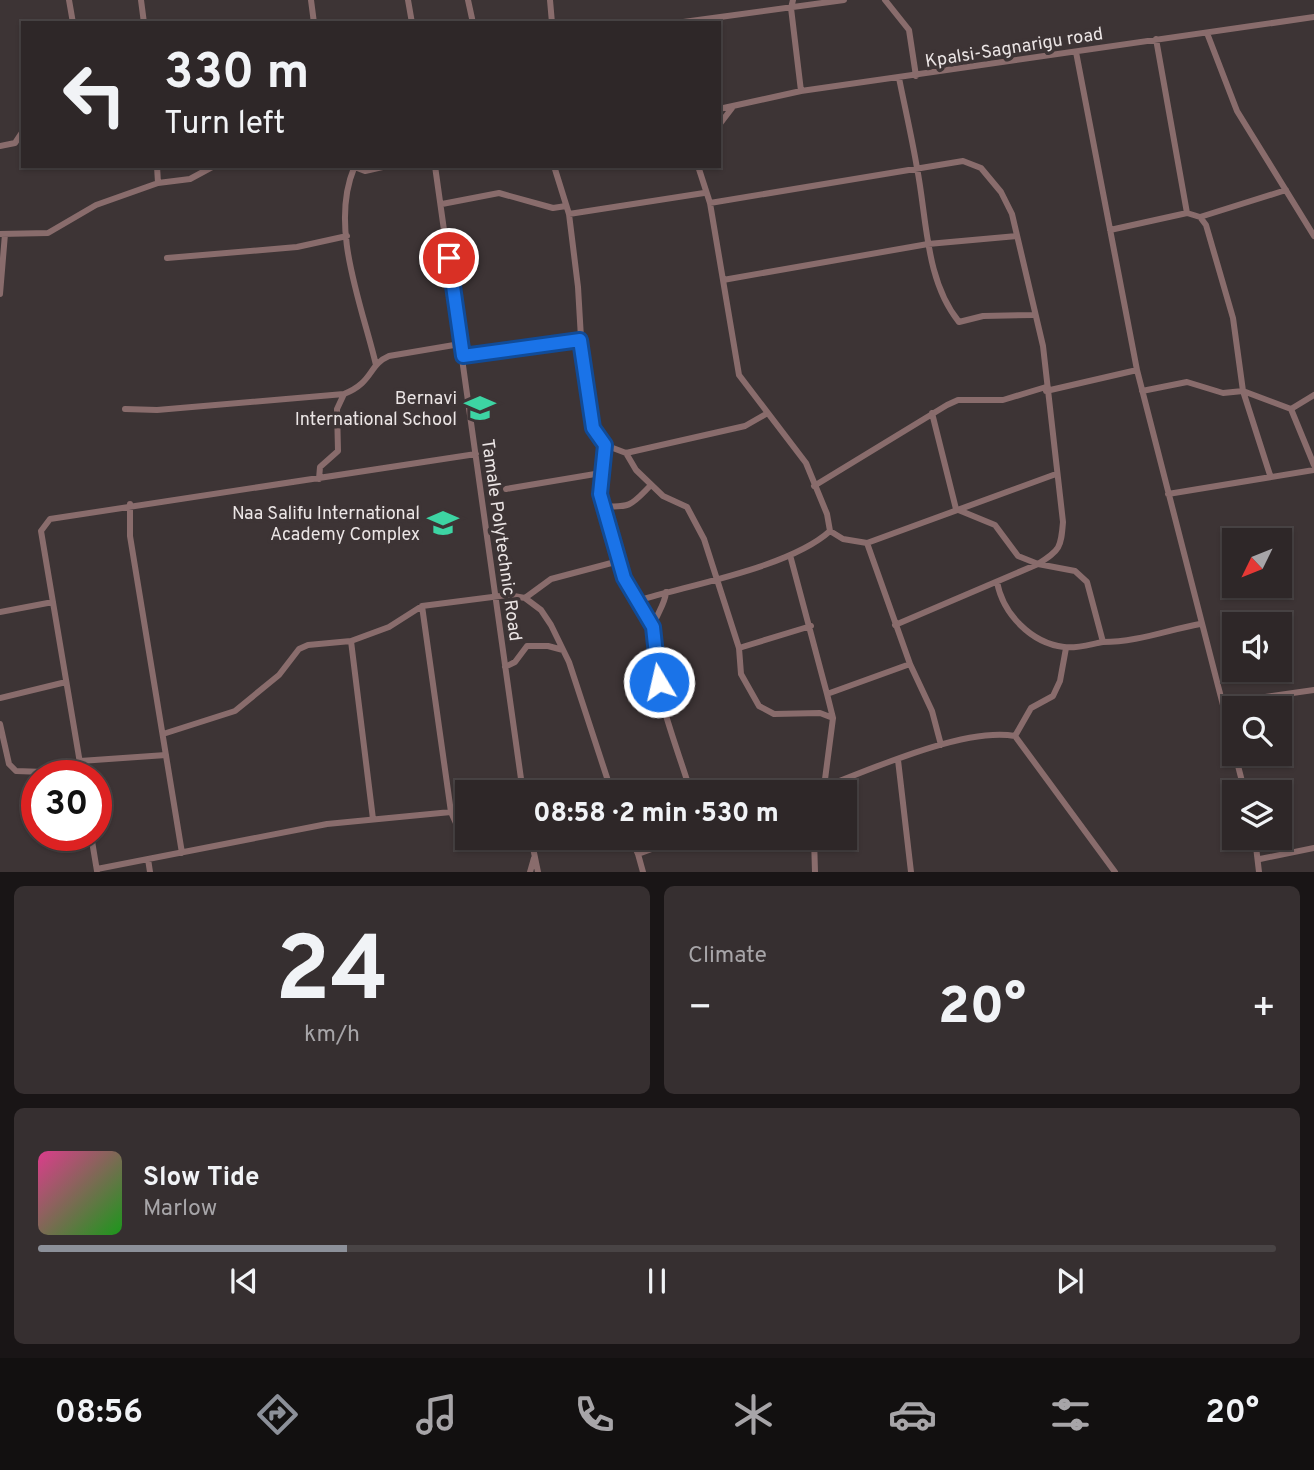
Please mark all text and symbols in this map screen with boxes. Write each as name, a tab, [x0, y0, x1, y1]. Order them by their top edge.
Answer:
street label: Kpalsi-Sagnarigu road	[924, 23, 1105, 74]
text: 330 m	[164, 44, 309, 106]
icon: left	[49, 49, 140, 140]
text: Turn left	[164, 105, 285, 145]
pin	[419, 228, 479, 288]
icon: arrive	[430, 239, 468, 277]
place label: Bernavi International School	[295, 388, 457, 432]
school or university icon: Bernavi International School	[463, 391, 497, 425]
street label: Tamale Polytechnic Road	[475, 438, 526, 643]
place label: Naa Salifu International Academy Complex	[232, 503, 420, 547]
school or university icon: Naa Salifu International Academy Complex	[426, 506, 460, 540]
north arrow	[1222, 528, 1292, 598]
map controls	[1222, 528, 1292, 850]
button: sound	[1222, 612, 1292, 682]
position arrow	[622, 645, 696, 719]
button: search	[1222, 696, 1292, 766]
speed limit sign: 30	[21, 760, 112, 851]
button: layers	[1222, 780, 1292, 850]
text: 08:58 · 2 min · 530 m	[533, 798, 779, 831]
text: 24	[275, 918, 389, 1033]
text: Climate	[688, 942, 767, 971]
text: 20°	[938, 976, 1026, 1042]
text: −	[688, 985, 713, 1034]
text: +	[1251, 985, 1276, 1034]
text: km/h	[304, 1021, 360, 1050]
text: Slow Tide	[143, 1162, 260, 1195]
text: Marlow	[143, 1195, 217, 1224]
icon: previous	[225, 1262, 263, 1300]
icon: pause	[638, 1262, 676, 1300]
icon: next	[1051, 1262, 1089, 1300]
icon: directions	[253, 1390, 302, 1439]
icon: music	[412, 1390, 461, 1439]
icon: phone	[570, 1390, 619, 1439]
icon: climate	[729, 1390, 778, 1439]
icon: car	[888, 1390, 937, 1439]
icon: filters	[1046, 1390, 1095, 1439]
text: 08:56	[55, 1394, 143, 1434]
text: 20°	[1205, 1394, 1259, 1434]

